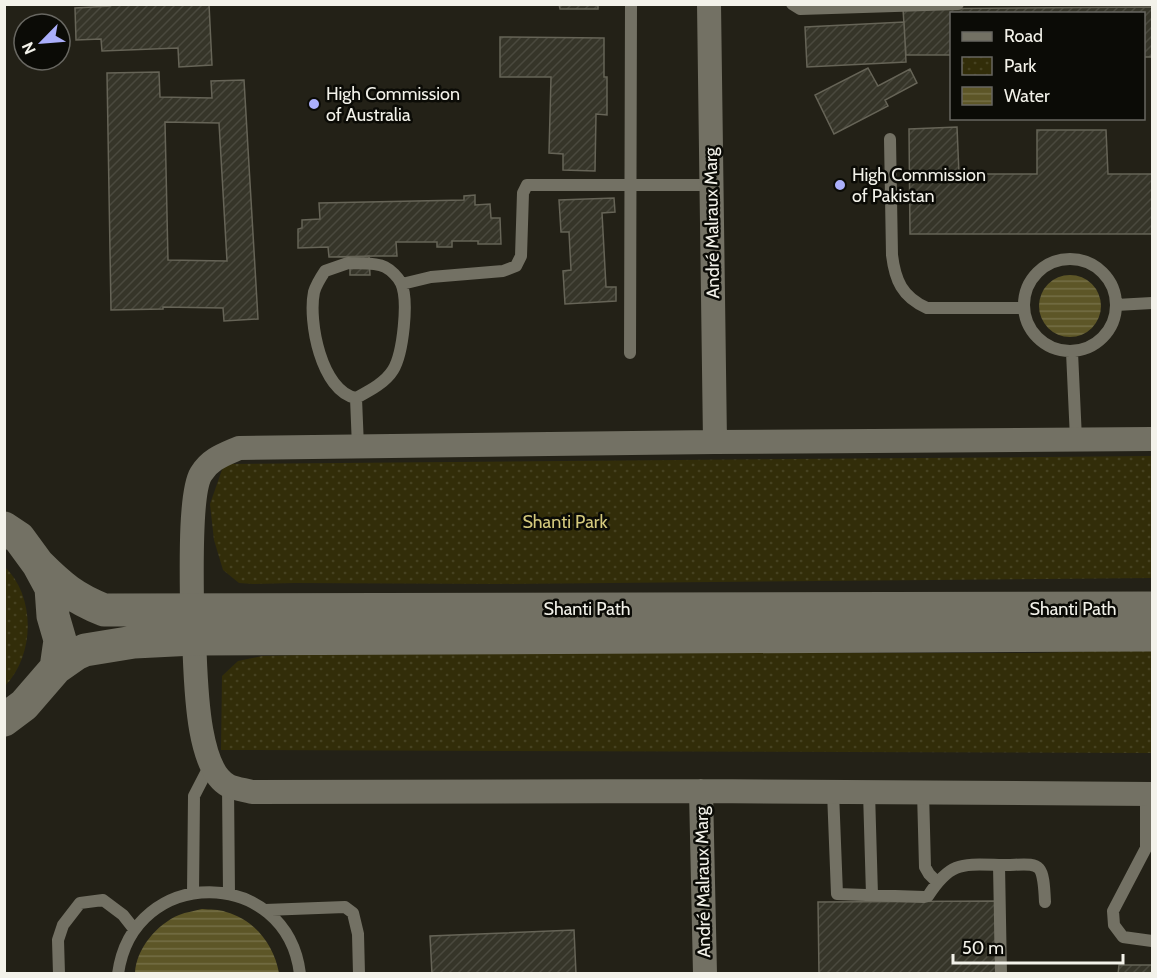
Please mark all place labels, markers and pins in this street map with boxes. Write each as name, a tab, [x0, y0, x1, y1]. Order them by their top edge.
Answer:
place label: High Commission of Australia	[326, 83, 460, 126]
marker: High Commission of Australia	[307, 97, 321, 111]
place label: High Commission of Pakistan	[852, 164, 986, 207]
marker: High Commission of Pakistan	[833, 178, 847, 192]

